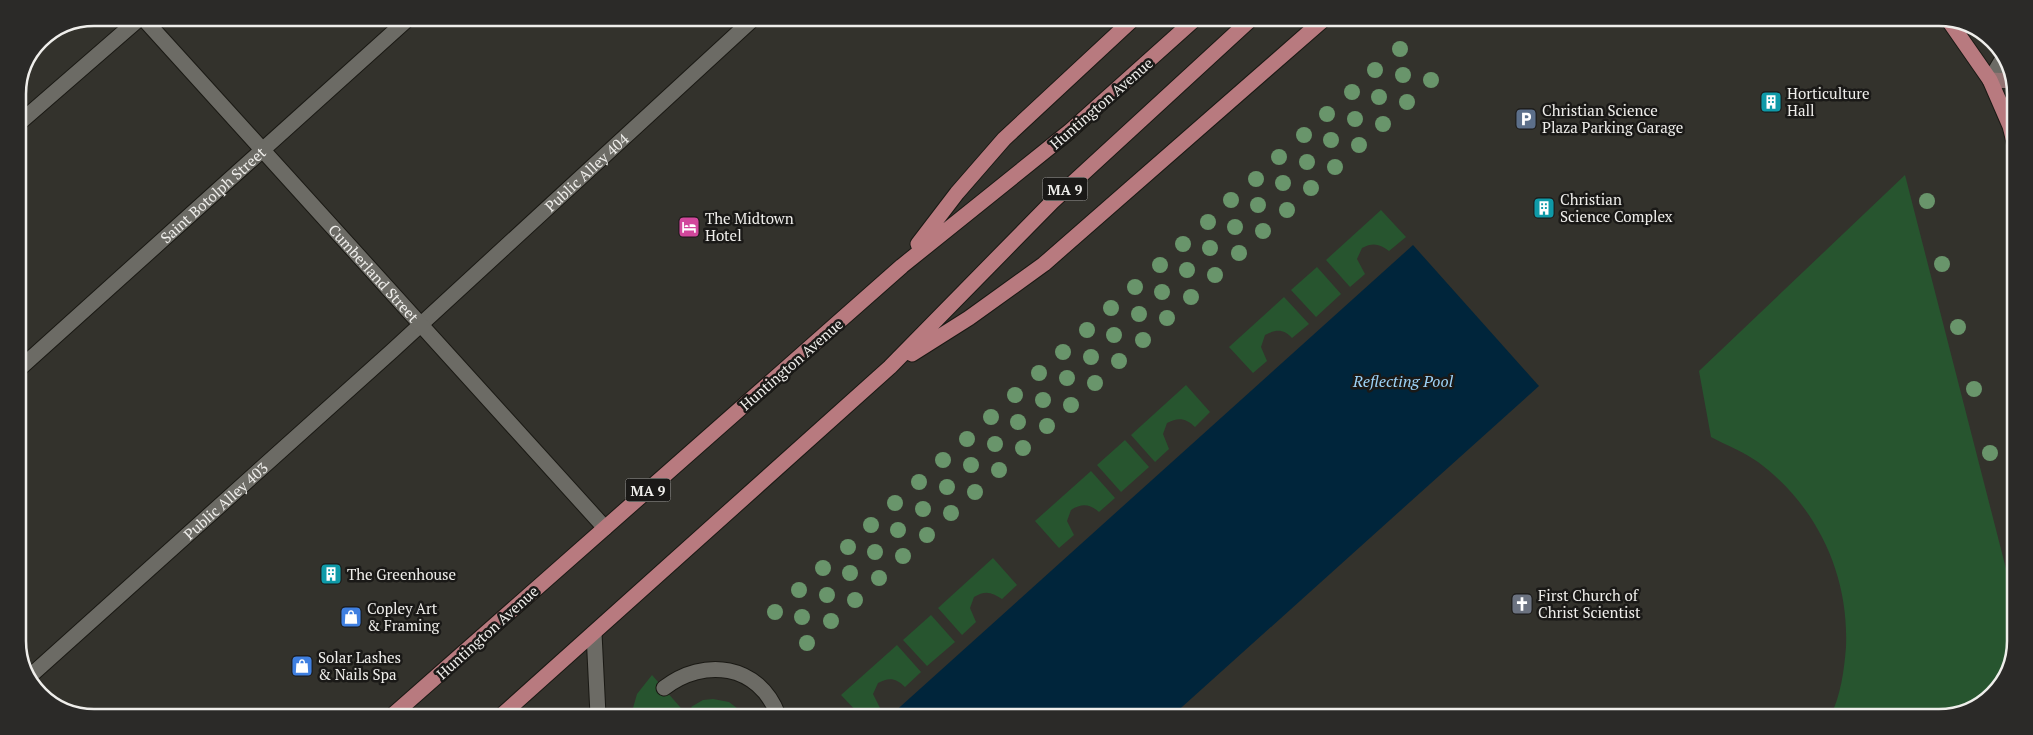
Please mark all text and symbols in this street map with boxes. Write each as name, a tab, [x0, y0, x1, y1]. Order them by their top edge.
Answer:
street label: Huntington Avenue	[1045, 53, 1157, 153]
place label: Horticulture Hall	[1787, 83, 1870, 120]
building icon: Horticulture Hall	[1759, 90, 1783, 114]
place label: Christian Science Plaza Parking Garage	[1542, 100, 1683, 137]
parking icon: Christian Science Plaza Parking Garage	[1514, 107, 1538, 131]
street label: Public Alley 404	[540, 129, 633, 216]
street label: Saint Botolph Street	[156, 142, 270, 247]
road number: MA 9	[1042, 178, 1088, 200]
place label: Christian Science Complex	[1560, 189, 1673, 226]
building icon: Christian Science Complex	[1532, 196, 1556, 220]
place label: The Midtown Hotel	[705, 208, 794, 245]
hotel icon: The Midtown Hotel	[677, 215, 701, 239]
street label: Cumberland Street	[324, 220, 424, 327]
street label: Huntington Avenue	[735, 314, 847, 414]
water label: Reflecting Pool	[1352, 370, 1454, 392]
street label: Public Alley 403	[179, 457, 272, 544]
road number: MA 9	[626, 478, 670, 502]
building icon: The Greenhouse	[319, 562, 343, 586]
place label: The Greenhouse	[347, 564, 456, 584]
street label: Huntington Avenue	[432, 581, 542, 683]
place label: First Church of Christ Scientist	[1538, 585, 1641, 622]
church icon: First Church of Christ Scientist	[1510, 592, 1534, 616]
place label: Copley Art & Framing	[367, 598, 441, 635]
shop icon: Copley Art & Framing	[339, 605, 363, 629]
place label: Solar Lashes & Nails Spa	[318, 647, 401, 684]
shop icon: Solar Lashes & Nails Spa	[290, 654, 314, 678]

